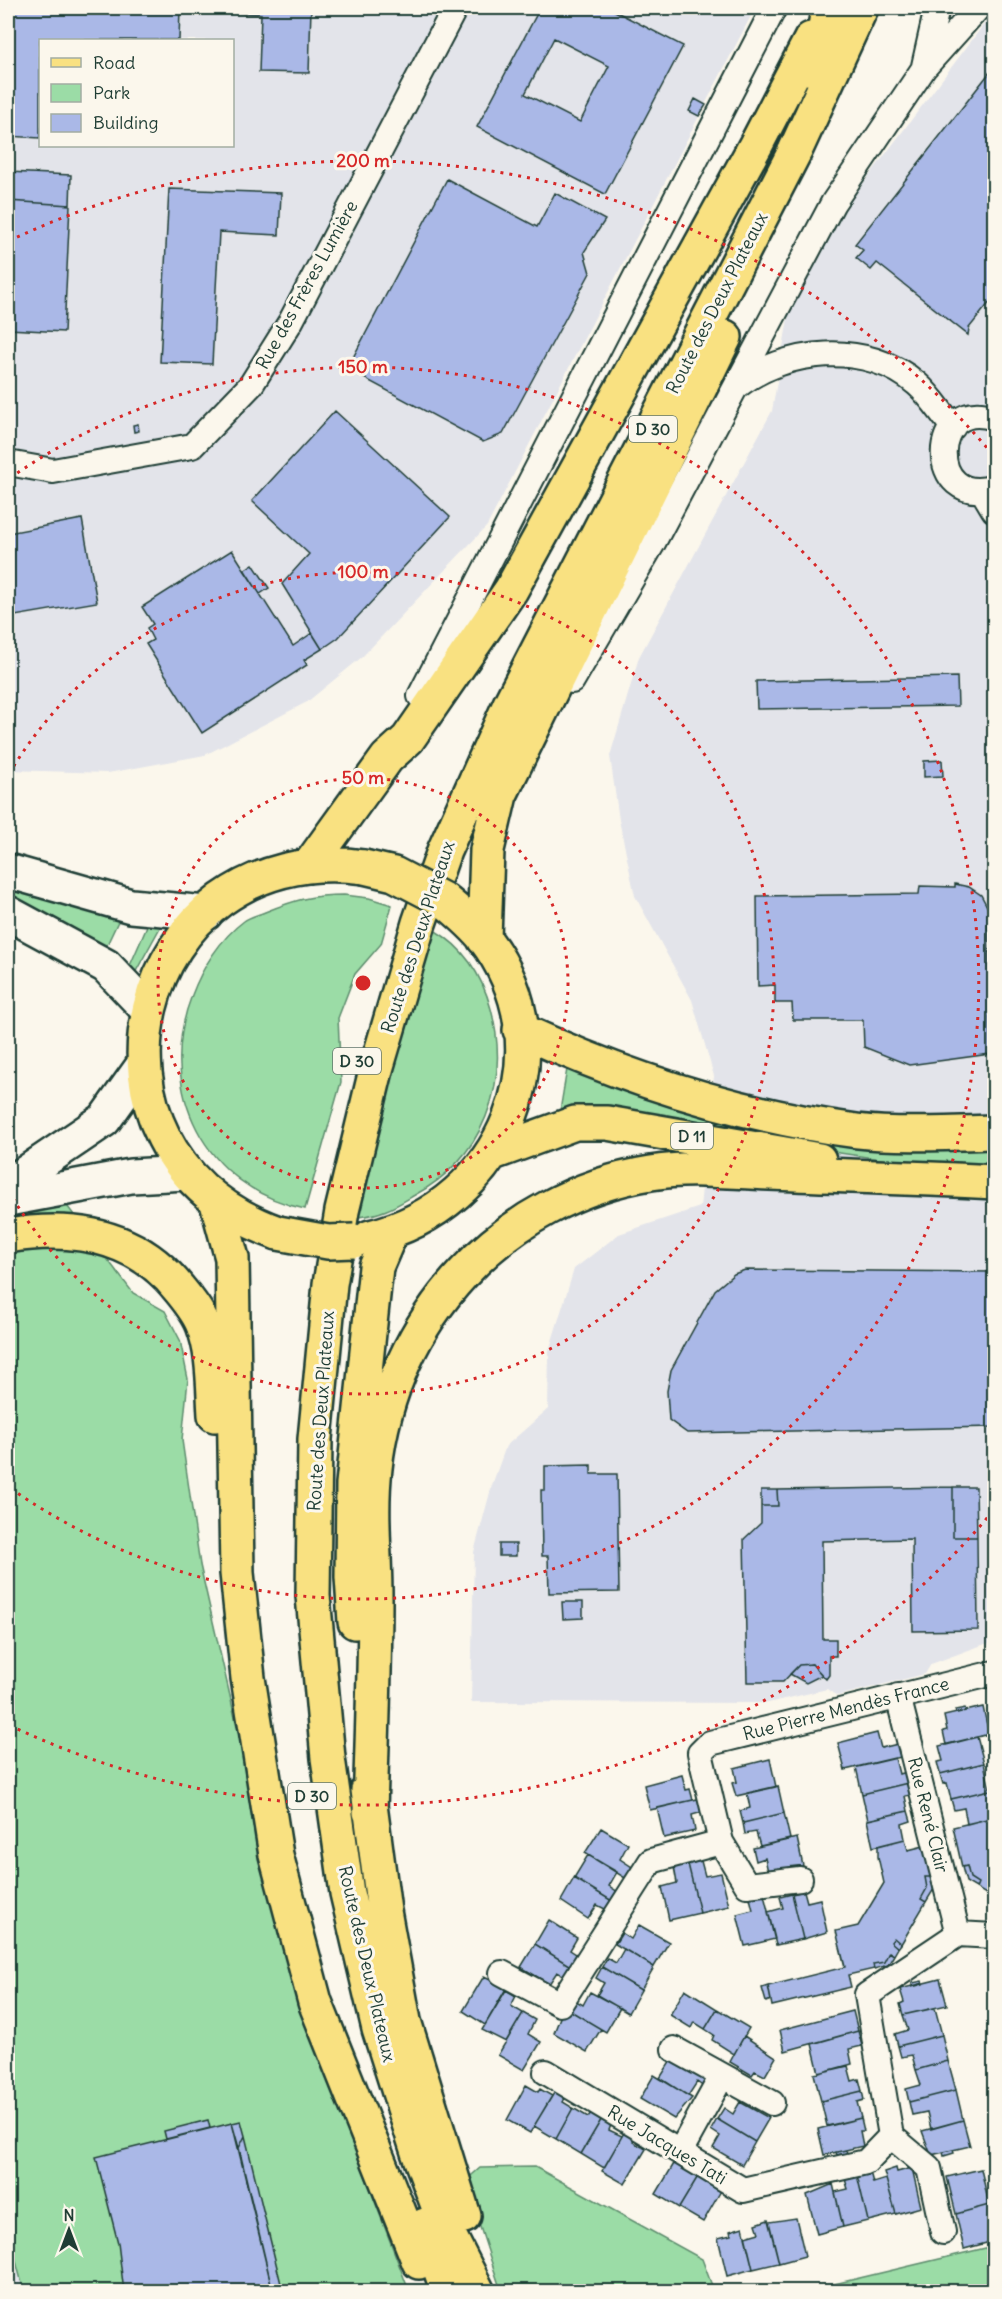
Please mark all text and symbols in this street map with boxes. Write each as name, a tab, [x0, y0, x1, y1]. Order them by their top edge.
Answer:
legend	[39, 39, 234, 147]
text: Road	[93, 51, 136, 74]
text: Park	[93, 81, 130, 104]
text: Building	[93, 111, 158, 134]
text: 200 m	[336, 149, 390, 172]
street label: Rue des Frères Lumière	[251, 196, 363, 373]
street label: Route des Deux Plateaux	[661, 208, 772, 397]
text: 150 m	[338, 355, 388, 378]
road number: D 30	[629, 416, 677, 442]
text: 100 m	[338, 560, 389, 583]
text: 50 m	[342, 766, 384, 789]
street label: Route des Deux Plateaux	[376, 838, 460, 1036]
centre of rings	[353, 973, 373, 993]
road number: D 30	[333, 1048, 381, 1074]
road number: D 11	[671, 1123, 713, 1149]
street label: Route des Deux Plateaux	[302, 1310, 339, 1512]
street label: Rue Pierre Mendès France	[740, 1672, 951, 1745]
street label: Rue René Clair	[903, 1755, 954, 1876]
road number: D 30	[288, 1783, 336, 1809]
street label: Route des Deux Plateaux	[334, 1863, 401, 2064]
street label: Rue Jacques Tati	[603, 2100, 731, 2189]
north arrow	[39, 2200, 99, 2260]
text: N	[63, 2205, 75, 2225]

